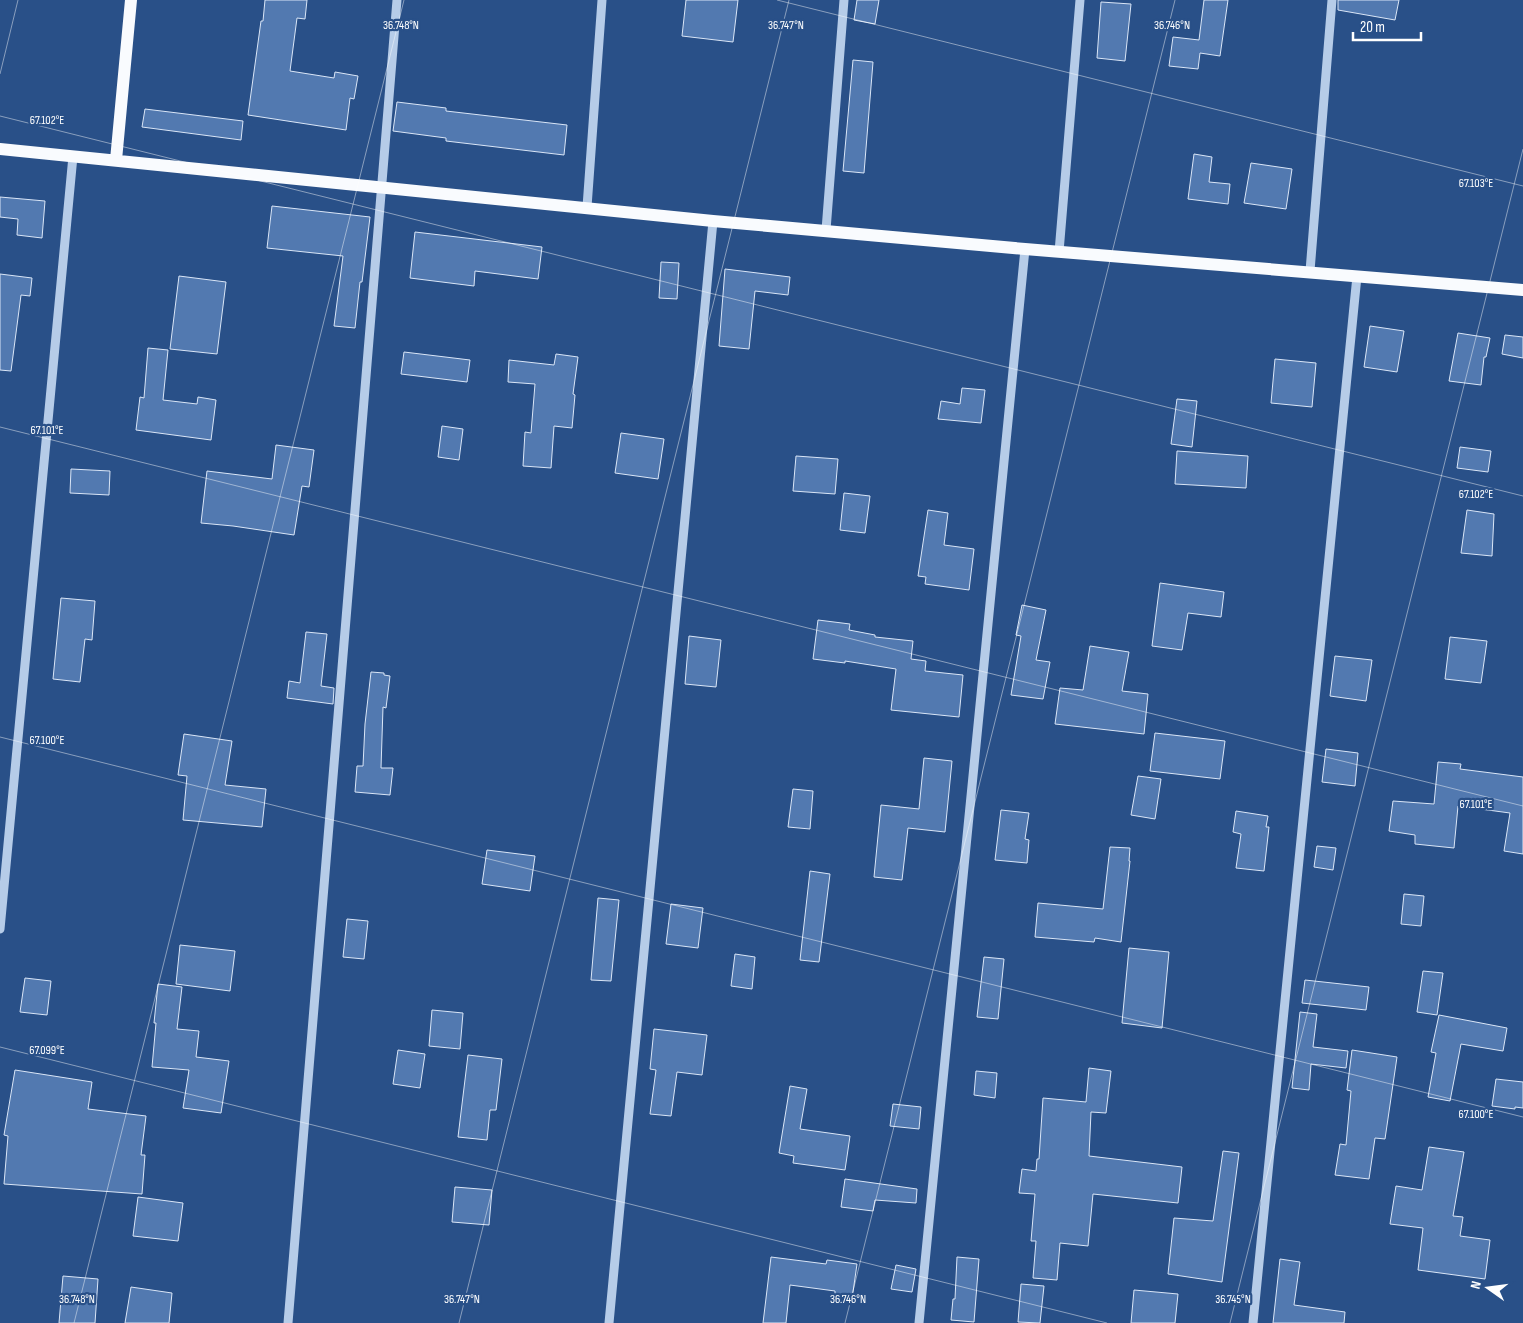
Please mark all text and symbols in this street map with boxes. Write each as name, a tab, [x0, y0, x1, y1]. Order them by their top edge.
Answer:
scale bar	[1353, 10, 1420, 42]
text: 36.748°N	[383, 18, 419, 33]
text: 36.747°N	[768, 18, 804, 33]
text: 36.746°N	[1154, 18, 1190, 33]
text: 20 m	[1360, 18, 1385, 37]
text: 67.102°E	[30, 113, 64, 128]
text: 67.103°E	[1459, 176, 1493, 191]
text: 67.101°E	[30, 423, 64, 438]
text: 67.102°E	[1459, 487, 1493, 502]
text: 67.100°E	[30, 733, 64, 748]
text: 67.101°E	[1459, 797, 1493, 812]
text: 67.099°E	[29, 1043, 65, 1058]
text: 67.100°E	[1459, 1107, 1493, 1122]
north arrow	[1463, 1263, 1513, 1313]
text: N	[1467, 1279, 1485, 1291]
text: 36.748°N	[59, 1292, 95, 1307]
text: 36.747°N	[444, 1292, 480, 1307]
text: 36.746°N	[830, 1292, 866, 1307]
text: 36.745°N	[1215, 1292, 1251, 1307]

